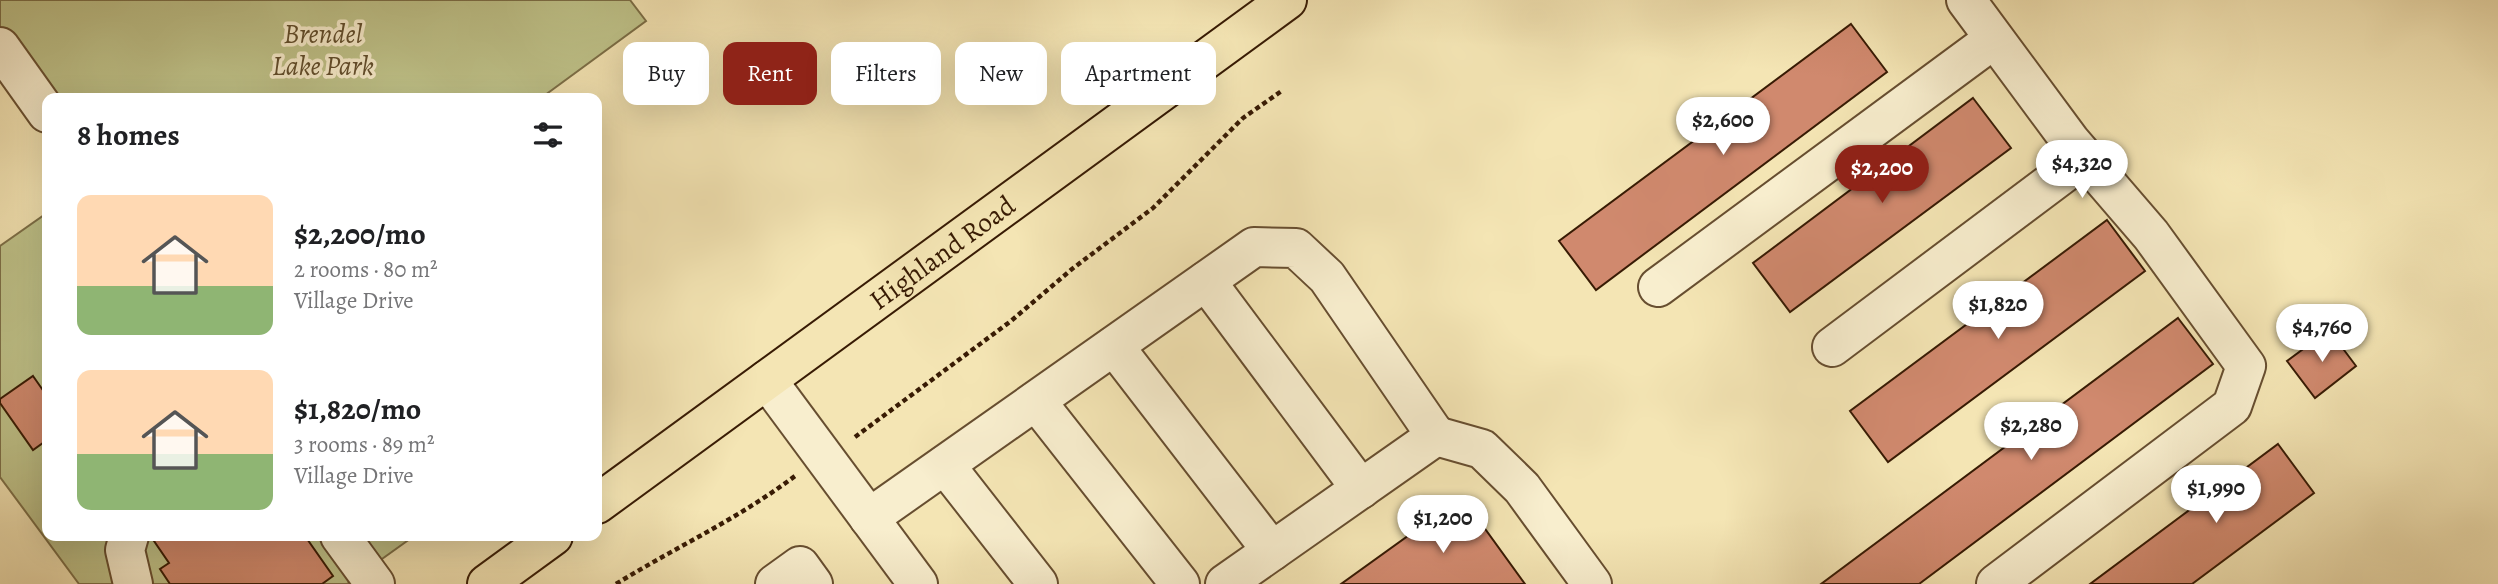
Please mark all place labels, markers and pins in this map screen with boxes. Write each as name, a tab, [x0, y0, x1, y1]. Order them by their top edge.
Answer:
pin: $2,600	[1666, 97, 1780, 157]
pin: $4,320	[2025, 140, 2139, 200]
pin: $2,200	[1825, 146, 1939, 205]
pin: $1,820	[1941, 282, 2055, 341]
pin: $4,760	[2265, 304, 2379, 364]
pin: $2,280	[1974, 402, 2088, 462]
pin: $1,990	[2159, 466, 2273, 525]
pin: $1,200	[1386, 496, 1500, 555]

